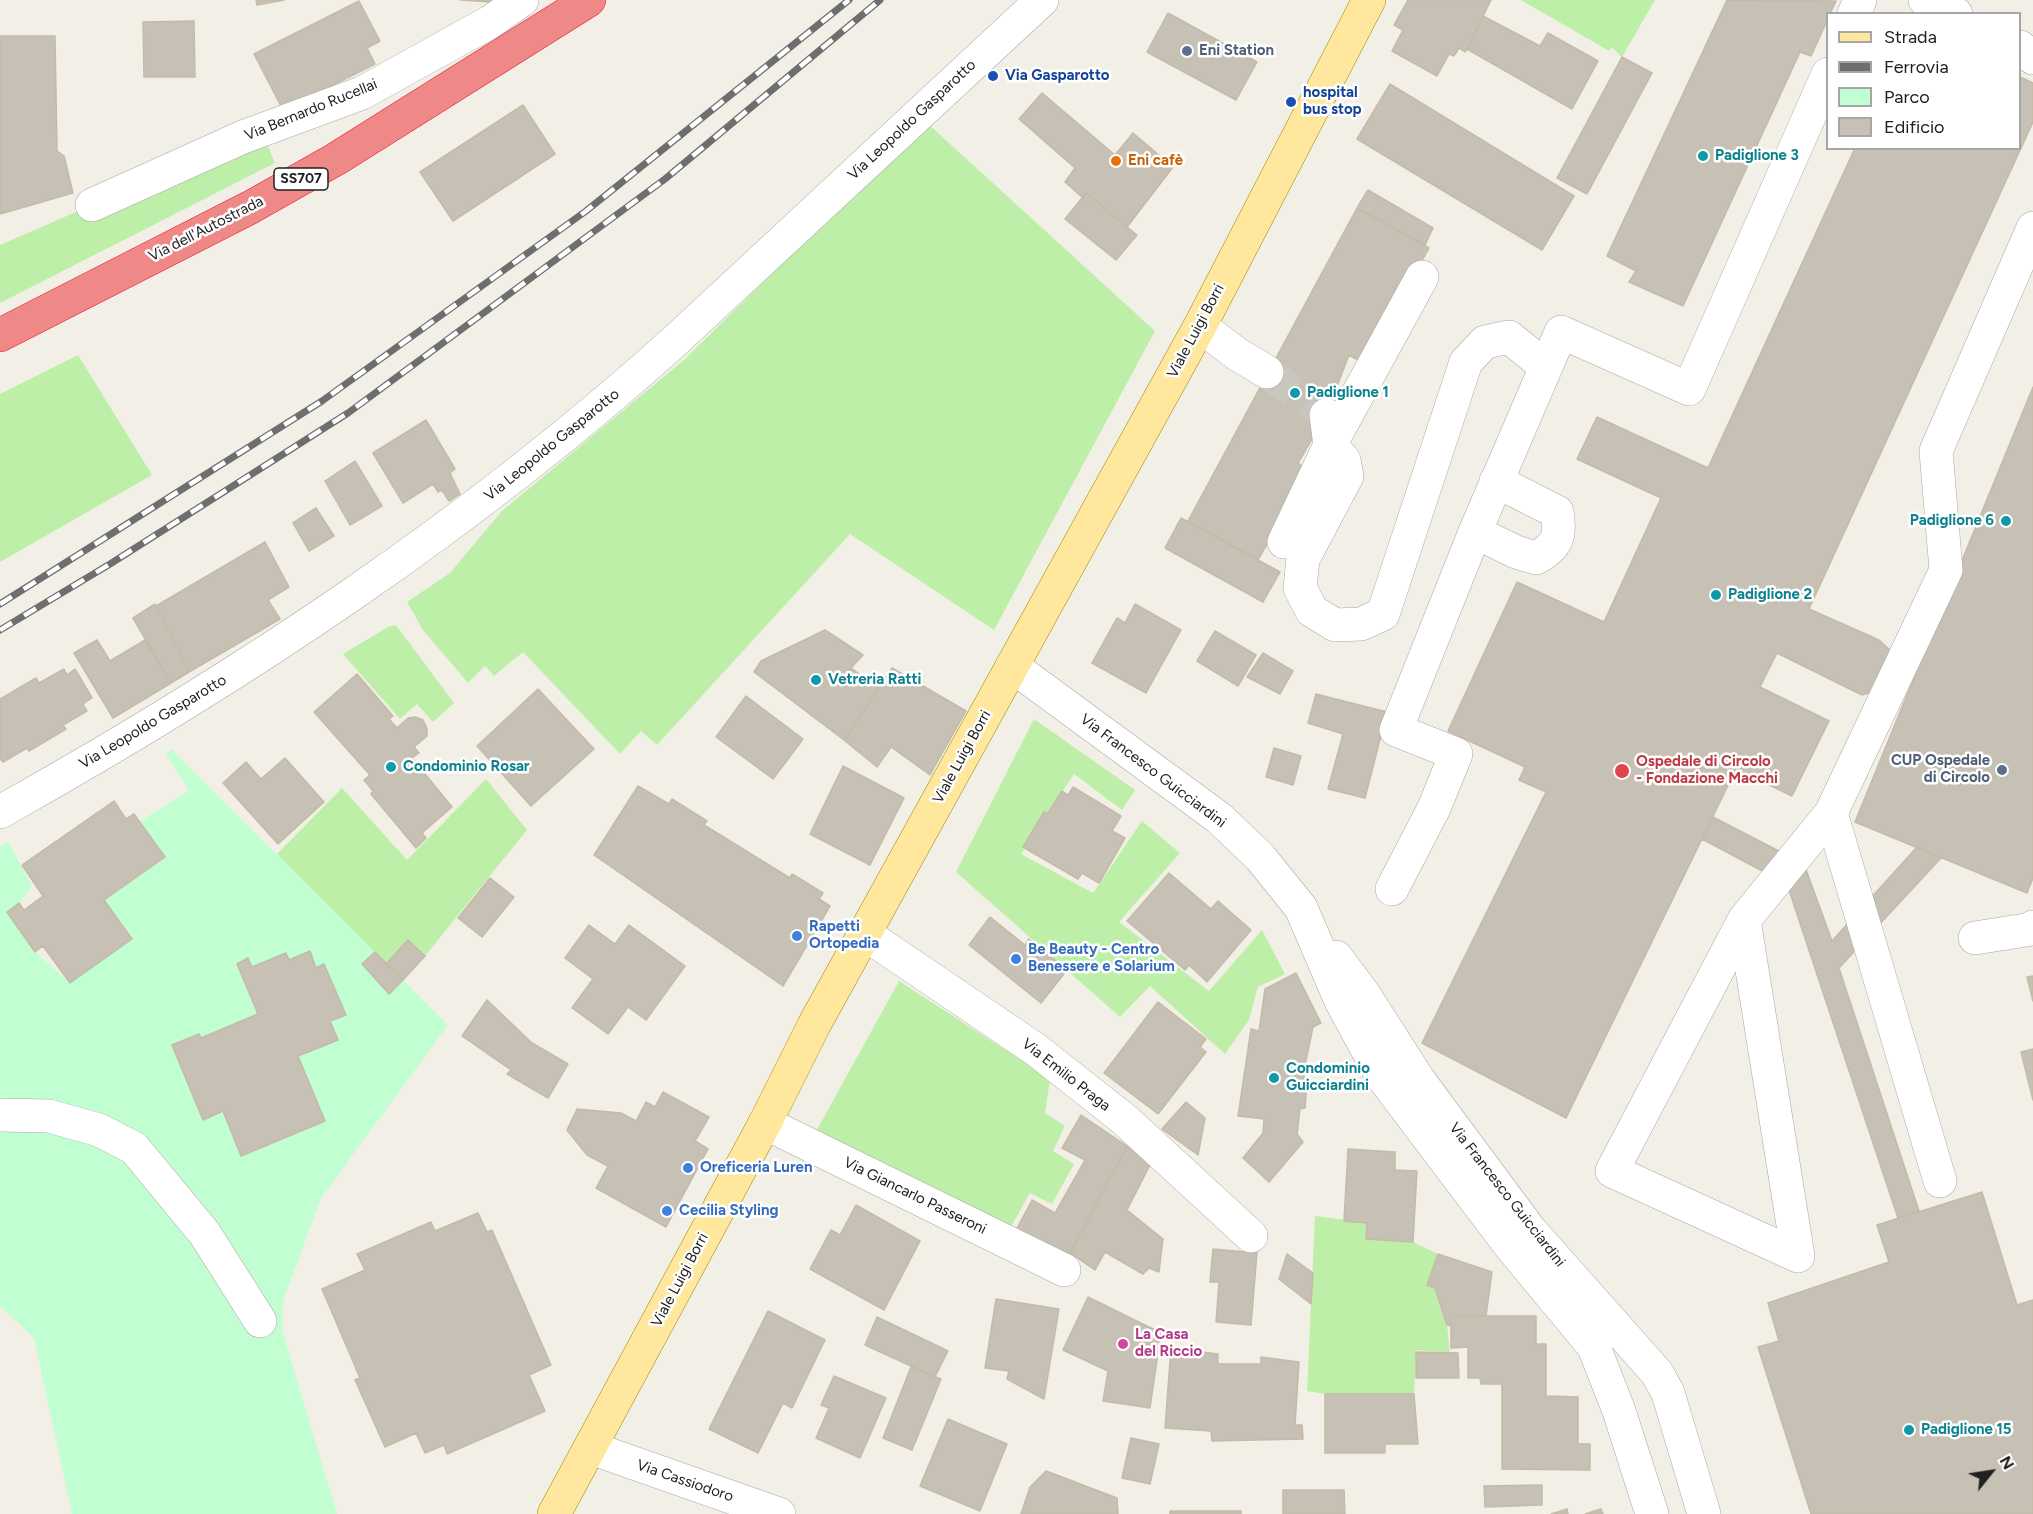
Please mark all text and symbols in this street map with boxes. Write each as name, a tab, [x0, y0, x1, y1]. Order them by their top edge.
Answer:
legend	[1826, 12, 2021, 150]
text: Strada	[1884, 26, 1937, 48]
place label: Eni Station	[1199, 42, 1274, 60]
marker: Eni Station	[1180, 44, 1194, 58]
street label: Via Leopoldo Gasparotto	[844, 56, 980, 184]
text: Ferrovia	[1884, 56, 1949, 78]
place label: Via Gasparotto	[1005, 67, 1110, 85]
marker: Via Gasparotto	[986, 69, 1000, 83]
street label: Via Bernardo Rucellai	[242, 75, 380, 145]
place label: hospital bus stop	[1303, 84, 1362, 119]
text: Parco	[1884, 86, 1930, 108]
marker: hospital bus stop	[1284, 95, 1298, 109]
text: Edificio	[1884, 116, 1945, 138]
place label: Padiglione 3	[1715, 147, 1799, 165]
marker: Padiglione 3	[1696, 149, 1710, 163]
place label: Eni cafè	[1128, 152, 1183, 170]
marker: Eni cafè	[1109, 154, 1123, 168]
road number: SS707	[274, 168, 328, 190]
street label: Via dell'Autostrada	[146, 192, 266, 266]
street label: Viale Luigi Borri	[1164, 281, 1228, 381]
place label: Padiglione 1	[1307, 384, 1389, 402]
street label: Via Leopoldo Gasparotto	[481, 385, 623, 505]
marker: Padiglione 1	[1288, 386, 1302, 400]
place label: Padiglione 6	[1910, 512, 1994, 530]
marker: Padiglione 6	[1999, 514, 2013, 528]
place label: Padiglione 2	[1728, 586, 1812, 604]
marker: Padiglione 2	[1709, 588, 1723, 602]
street label: Via Leopoldo Gasparotto	[76, 671, 230, 773]
place label: Vetreria Ratti	[828, 671, 921, 689]
marker: Vetreria Ratti	[809, 673, 823, 687]
street label: Viale Luigi Borri	[929, 707, 995, 807]
street label: Via Francesco Guicciardini	[1077, 710, 1229, 832]
place label: CUP Ospedale di Circolo	[1891, 752, 1990, 787]
place label: Ospedale di Circolo - Fondazione Macchi	[1636, 753, 1778, 788]
place label: Condominio Rosar	[403, 758, 530, 776]
marker: Condominio Rosar	[384, 760, 398, 774]
marker: Ospedale di Circolo - Fondazione Macchi	[1613, 762, 1631, 780]
marker: CUP Ospedale di Circolo	[1995, 763, 2009, 777]
place label: Rapetti Ortopedia	[809, 918, 879, 953]
marker: Rapetti Ortopedia	[790, 929, 804, 943]
place label: Be Beauty - Centro Benessere e Solarium	[1028, 941, 1175, 976]
marker: Be Beauty - Centro Benessere e Solarium	[1009, 952, 1023, 966]
street label: Via Emilio Praga	[1018, 1035, 1114, 1115]
place label: Condominio Guicciardini	[1286, 1060, 1370, 1095]
marker: Condominio Guicciardini	[1267, 1071, 1281, 1085]
street label: Via Francesco Guicciardini	[1445, 1119, 1569, 1271]
street label: Via Giancarlo Passeroni	[841, 1154, 989, 1238]
place label: Oreficeria Luren	[700, 1159, 812, 1177]
marker: Oreficeria Luren	[681, 1161, 695, 1175]
place label: Cecilia Styling	[679, 1202, 778, 1220]
marker: Cecilia Styling	[660, 1204, 674, 1218]
street label: Viale Luigi Borri	[648, 1230, 712, 1330]
place label: La Casa del Riccio	[1135, 1326, 1202, 1361]
marker: La Casa del Riccio	[1116, 1337, 1130, 1351]
place label: Padiglione 15	[1921, 1421, 2012, 1439]
marker: Padiglione 15	[1902, 1423, 1916, 1437]
north arrow	[1961, 1442, 2021, 1502]
text: N	[1996, 1453, 2018, 1473]
street label: Via Cassiodoro	[634, 1456, 736, 1506]

